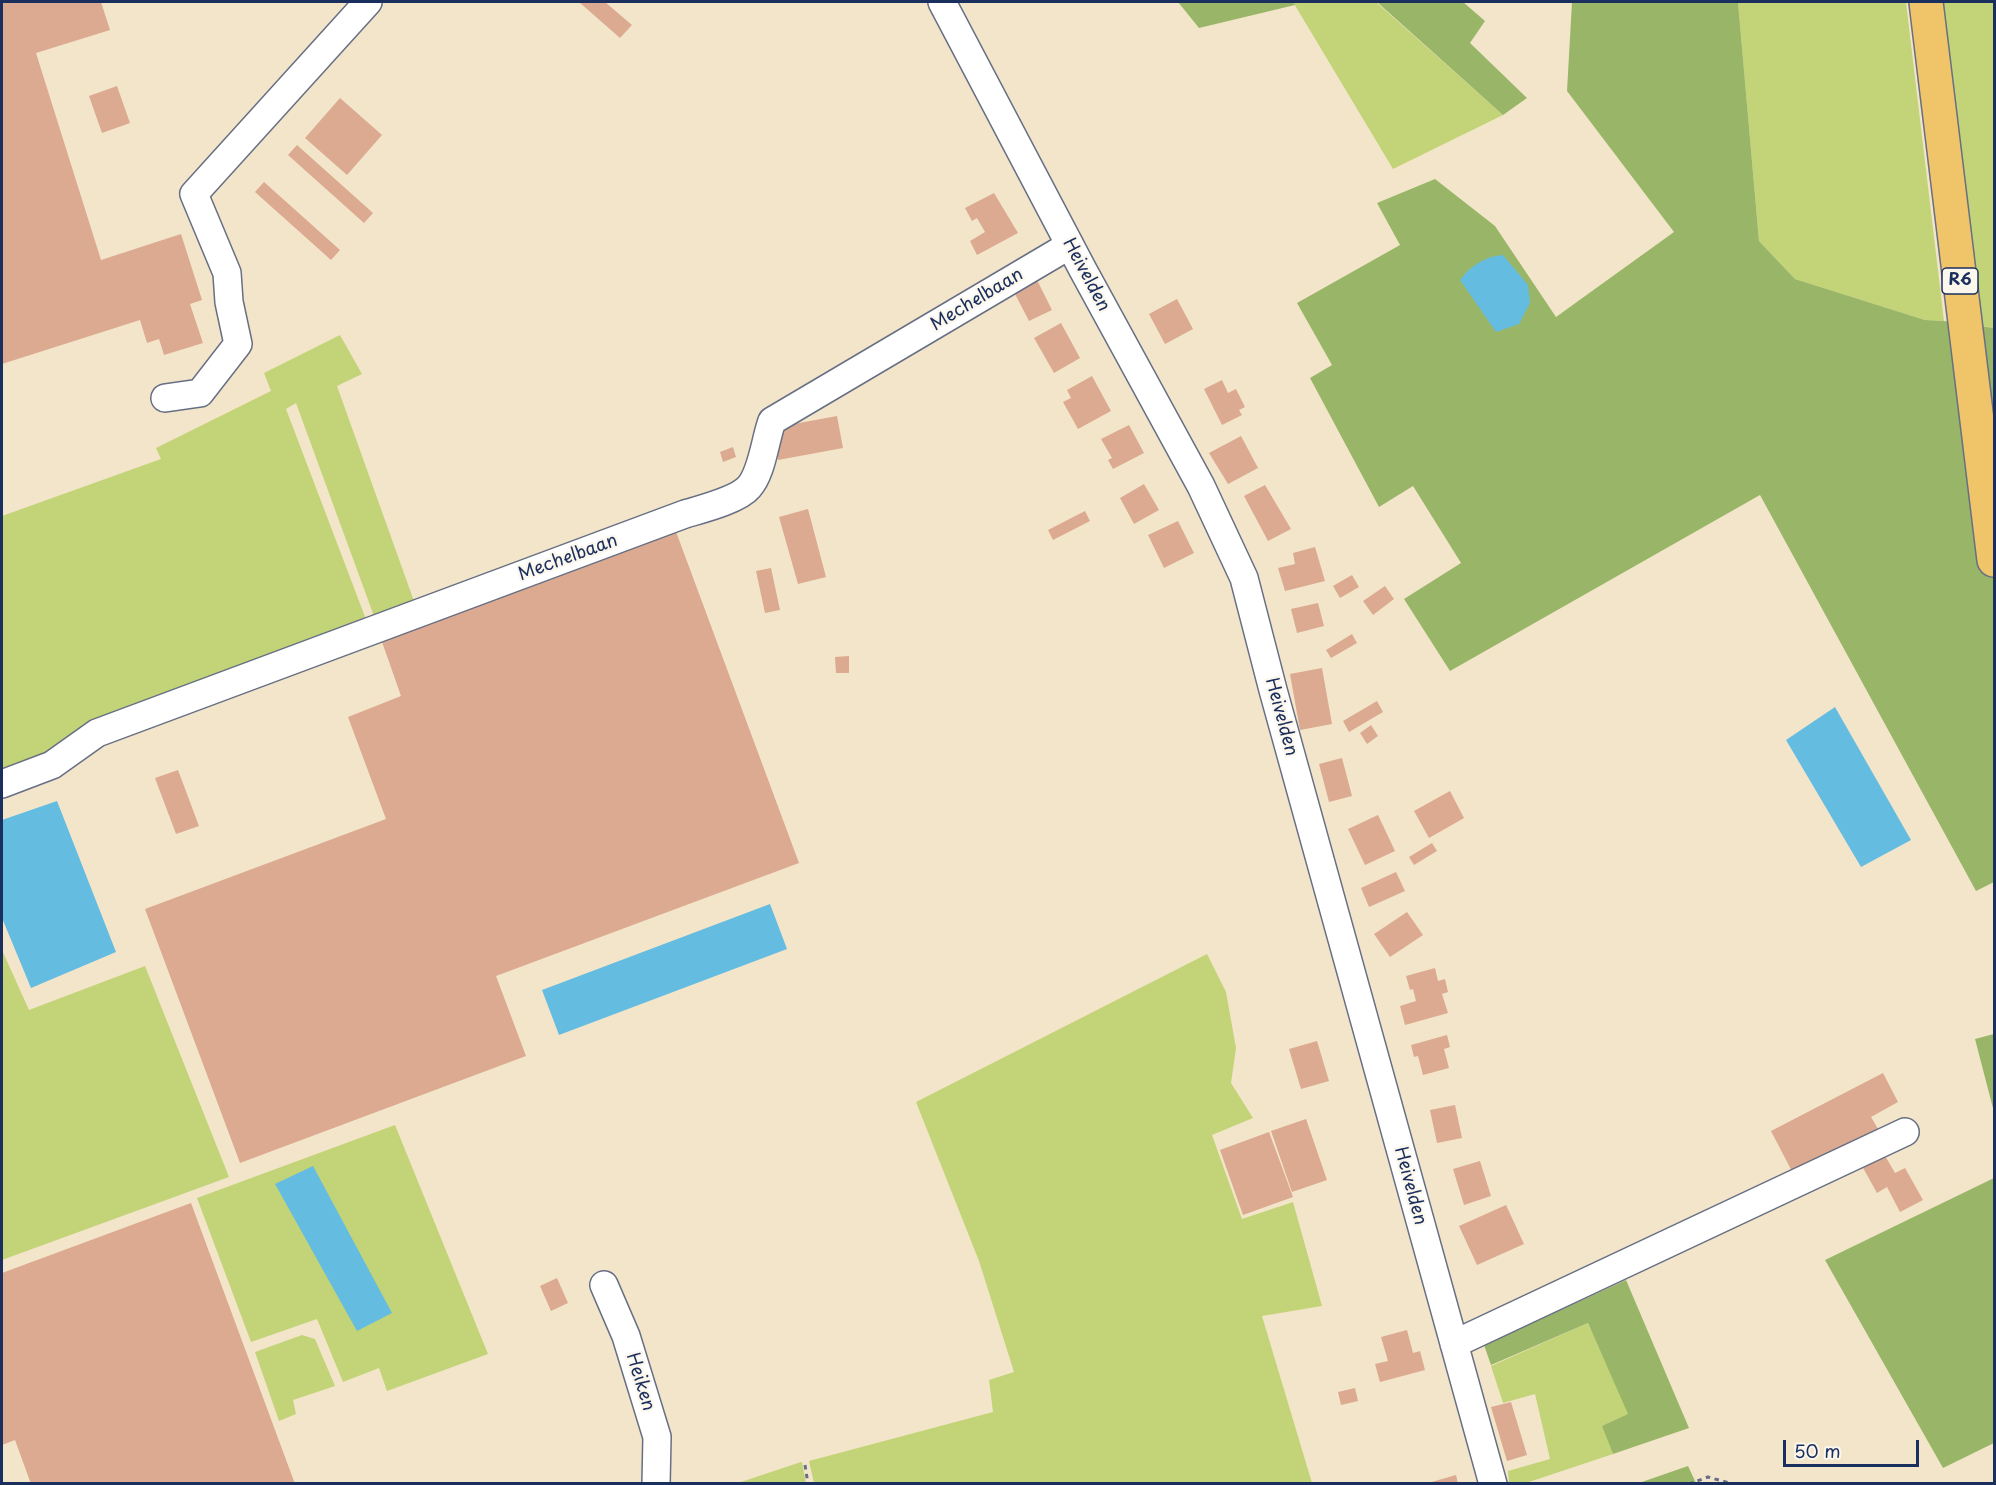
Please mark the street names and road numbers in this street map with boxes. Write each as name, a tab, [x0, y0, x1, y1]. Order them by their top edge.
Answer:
street label: Heivelden	[1058, 235, 1114, 315]
street label: Mechelbaan	[927, 264, 1027, 336]
road number: R6	[1942, 268, 1978, 294]
street label: Mechelbaan	[515, 530, 621, 586]
street label: Heivelden	[1260, 676, 1302, 758]
street label: Heivelden	[1389, 1145, 1431, 1227]
street label: Heiken	[621, 1350, 659, 1414]

